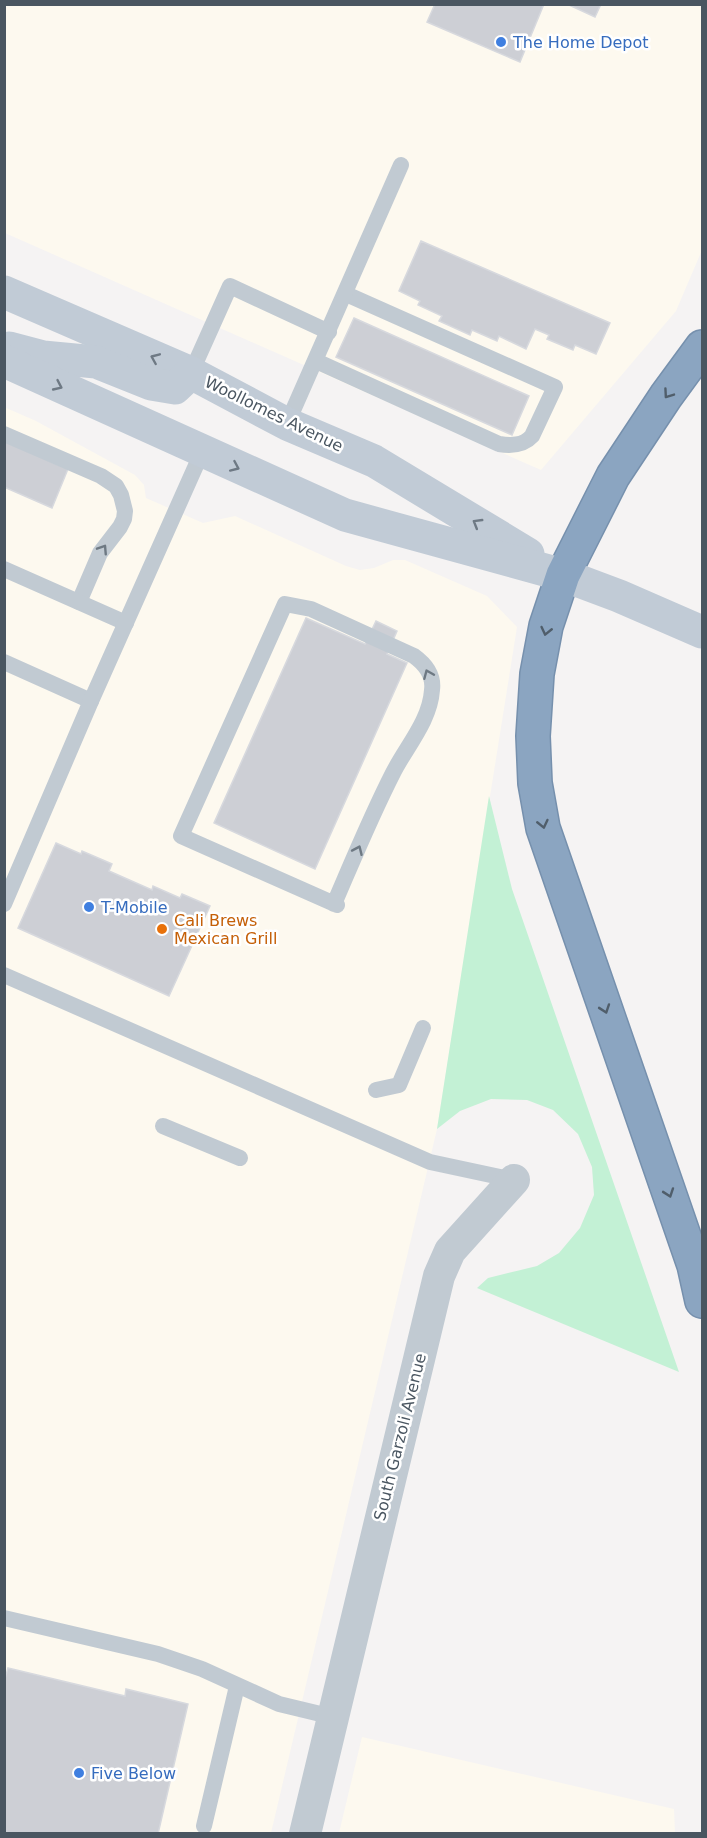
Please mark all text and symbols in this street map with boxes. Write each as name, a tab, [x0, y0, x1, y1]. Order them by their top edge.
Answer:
place label: The Home Depot	[512, 33, 649, 52]
marker: The Home Depot	[494, 35, 508, 49]
one-way arrow	[150, 353, 161, 365]
street label: Woollomes Avenue	[202, 372, 346, 456]
one-way arrow	[51, 378, 62, 390]
one-way arrow	[664, 387, 675, 398]
one-way arrow	[229, 459, 240, 471]
one-way arrow	[473, 519, 483, 531]
one-way arrow	[96, 545, 108, 555]
one-way arrow	[540, 626, 553, 636]
one-way arrow	[423, 669, 435, 680]
one-way arrow	[536, 819, 549, 829]
one-way arrow	[350, 846, 362, 857]
place label: T-Mobile	[100, 898, 168, 917]
marker: T-Mobile	[82, 900, 96, 914]
place label: Cali Brews Mexican Grill	[174, 911, 277, 948]
marker: Cali Brews Mexican Grill	[155, 922, 169, 936]
one-way arrow	[598, 1003, 611, 1014]
one-way arrow	[661, 1187, 674, 1198]
street label: South Garzoli Avenue	[370, 1351, 430, 1523]
place label: Five Below	[91, 1764, 176, 1783]
marker: Five Below	[72, 1766, 86, 1780]

